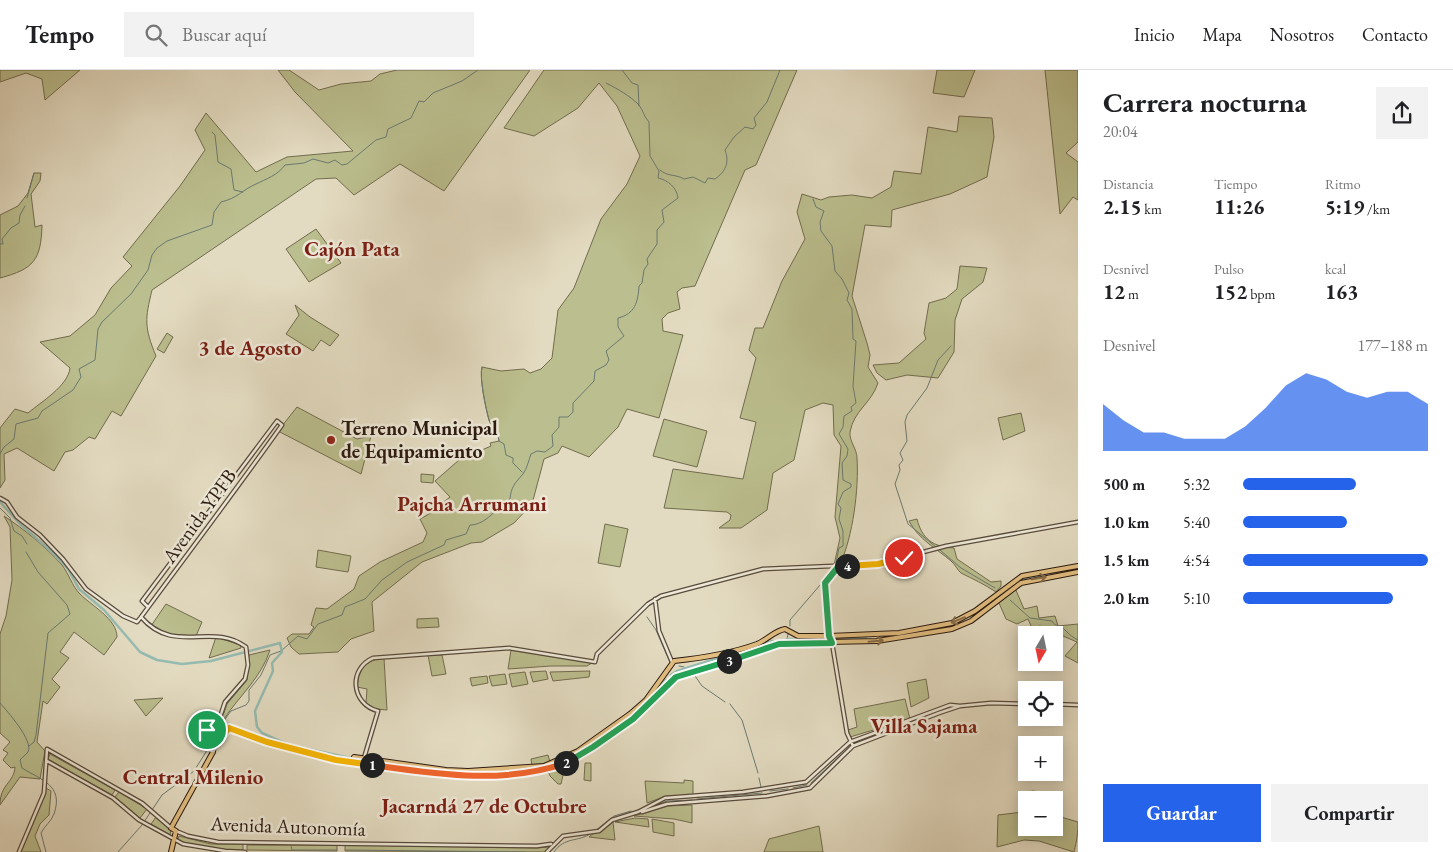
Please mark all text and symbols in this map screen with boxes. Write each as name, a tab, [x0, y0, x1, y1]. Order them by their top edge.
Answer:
search box	[124, 12, 474, 57]
text: Tempo	[25, 19, 94, 50]
icon: search	[142, 21, 170, 49]
text: Buscar aquí	[182, 22, 267, 47]
text: Inicio	[1134, 23, 1175, 46]
text: Mapa	[1203, 23, 1242, 46]
text: Nosotros	[1270, 23, 1334, 46]
text: Contacto	[1362, 23, 1428, 46]
text: Carrera nocturna	[1103, 84, 1307, 120]
button: share	[1376, 87, 1428, 139]
text: 20:04	[1103, 121, 1138, 142]
text: Distancia	[1103, 175, 1154, 193]
text: Tiempo	[1214, 175, 1257, 193]
text: Ritmo	[1325, 175, 1361, 193]
text: 2.15	[1103, 193, 1142, 220]
text: 11:26	[1214, 193, 1264, 220]
text: 5:19	[1325, 193, 1364, 220]
text: km	[1142, 200, 1162, 218]
text: /km	[1364, 200, 1390, 218]
district label: Cajón Pata	[304, 235, 400, 262]
text: Desnivel	[1103, 260, 1149, 278]
text: Pulso	[1214, 260, 1244, 278]
text: kcal	[1325, 260, 1346, 278]
text: 12	[1103, 278, 1125, 305]
text: 152	[1214, 278, 1247, 305]
text: 163	[1325, 278, 1358, 305]
text: m	[1125, 285, 1139, 303]
text: bpm	[1247, 285, 1276, 303]
district label: 3 de Agosto	[198, 334, 302, 361]
text: Desnivel	[1103, 335, 1156, 356]
text: 177–188 m	[1357, 335, 1428, 356]
place label: Terreno Municipal de Equipamiento	[341, 415, 498, 464]
marker: Terreno Municipal de Equipamiento	[325, 434, 337, 446]
street label: Avenida YPFB	[155, 464, 242, 569]
text: 500 m	[1103, 474, 1145, 495]
text: 5:32	[1183, 474, 1210, 495]
district label: Pajcha Arrumani	[397, 490, 547, 517]
text: 1.0 km	[1103, 512, 1149, 533]
text: 5:40	[1183, 512, 1210, 533]
pin	[883, 537, 925, 579]
icon: check	[890, 544, 918, 572]
text: 1.5 km	[1103, 550, 1149, 571]
text: 4:54	[1183, 550, 1210, 571]
pin: 4	[834, 554, 860, 578]
text: 4	[844, 557, 851, 575]
one-way arrow	[1031, 573, 1047, 583]
text: 2.0 km	[1103, 588, 1149, 609]
text: 5:10	[1183, 588, 1210, 609]
one-way arrow	[951, 616, 966, 625]
north arrow	[1018, 626, 1062, 671]
map controls	[1018, 626, 1063, 836]
one-way arrow	[867, 636, 883, 646]
pin: 3	[716, 648, 742, 674]
text: 3	[726, 652, 733, 670]
button: locate	[1018, 681, 1063, 726]
pin	[186, 709, 228, 751]
district label: Villa Sajama	[870, 712, 978, 739]
icon: arrive	[193, 716, 221, 744]
button: +	[1018, 736, 1063, 781]
pin: 2	[554, 750, 578, 776]
pin: 1	[360, 752, 384, 778]
text: 2	[563, 754, 570, 772]
text: 1	[369, 756, 376, 774]
district label: Central Milenio	[123, 763, 264, 790]
button: Guardar	[1103, 784, 1261, 842]
button: Compartir	[1271, 784, 1428, 842]
button: −	[1018, 791, 1063, 836]
district label: Jacarndá 27 de Octubre	[379, 792, 587, 819]
street label: Avenida Autonomía	[209, 810, 366, 842]

